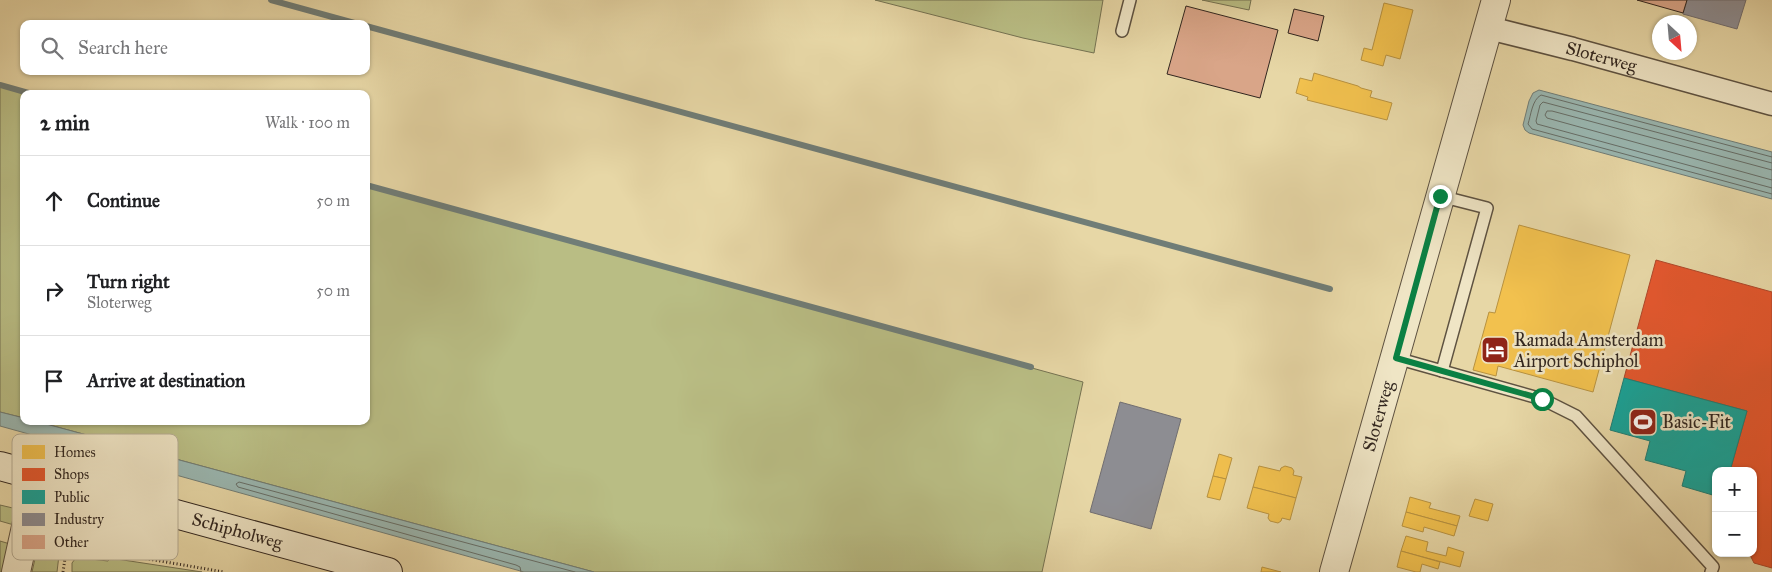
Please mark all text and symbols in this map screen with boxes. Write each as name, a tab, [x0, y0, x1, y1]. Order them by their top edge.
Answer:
north arrow	[1652, 15, 1697, 60]
search box	[20, 20, 370, 75]
icon: search	[38, 34, 66, 62]
text: Search here	[78, 36, 168, 59]
street label: Sloterweg	[1564, 37, 1640, 78]
text: 2 min	[40, 110, 90, 136]
text: Walk · 100 m	[265, 113, 350, 132]
route end	[1429, 185, 1452, 208]
icon: ahead	[40, 187, 68, 215]
text: Continue	[87, 189, 160, 212]
text: 50 m	[316, 191, 350, 210]
text: Turn right	[87, 270, 170, 293]
icon: right	[40, 277, 68, 305]
text: 50 m	[316, 281, 350, 300]
text: Sloterweg	[87, 293, 152, 312]
place label: Ramada Amsterdam Airport Schiphol	[1513, 329, 1664, 372]
hotel icon: Ramada Amsterdam Airport Schiphol	[1480, 335, 1510, 365]
icon: arrive	[40, 367, 68, 395]
text: Arrive at destination	[87, 369, 245, 392]
street label: Sloterweg	[1358, 378, 1400, 454]
route start	[1531, 388, 1554, 411]
sports icon: Basic-Fit	[1628, 407, 1658, 437]
place label: Basic-Fit	[1662, 411, 1732, 433]
legend	[12, 434, 178, 560]
text: Homes	[54, 444, 96, 461]
text: Shops	[54, 466, 89, 483]
map controls	[1712, 467, 1757, 557]
button: +	[1712, 467, 1757, 512]
text: Public	[54, 489, 90, 506]
street label: Schipholweg	[189, 508, 286, 555]
text: Industry	[54, 511, 104, 528]
button: −	[1712, 512, 1757, 557]
text: Other	[54, 534, 89, 551]

